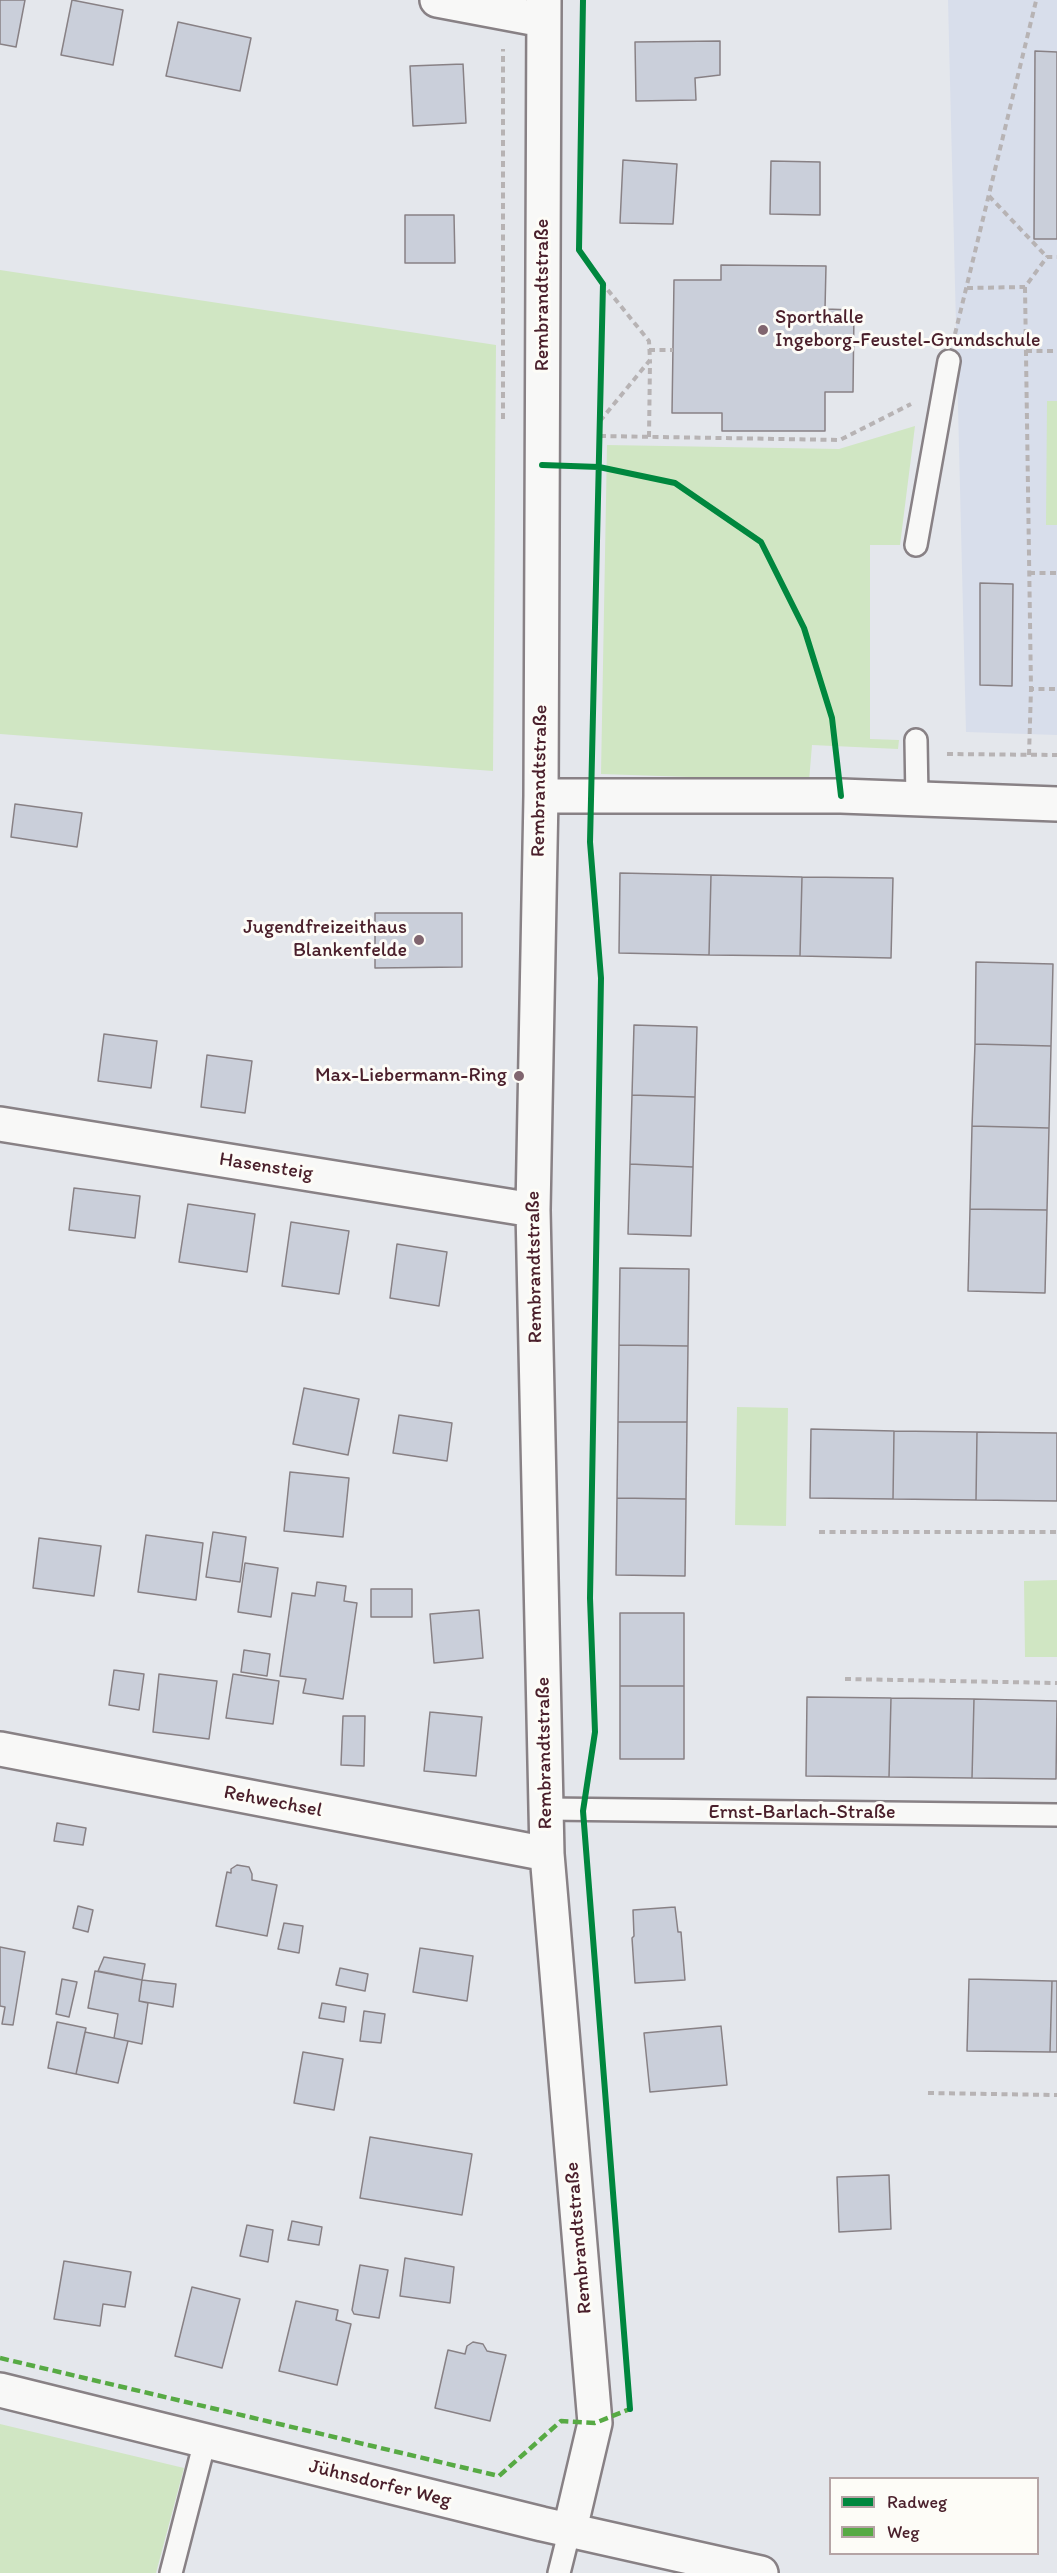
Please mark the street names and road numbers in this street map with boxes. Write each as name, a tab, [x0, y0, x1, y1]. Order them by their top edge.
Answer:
street label: Rembrandtstraße	[531, 219, 555, 371]
street label: Rembrandtstraße	[527, 705, 553, 857]
street label: Hasensteig	[217, 1148, 315, 1186]
street label: Rembrandtstraße	[522, 1191, 548, 1343]
street label: Rembrandtstraße	[532, 1677, 558, 1829]
street label: Rehwechsel	[222, 1781, 324, 1823]
street label: Ernst-Barlach-Straße	[709, 1801, 895, 1825]
street label: Rembrandtstraße	[560, 2161, 598, 2315]
street label: Jühnsdorfer Weg	[306, 2455, 454, 2513]

